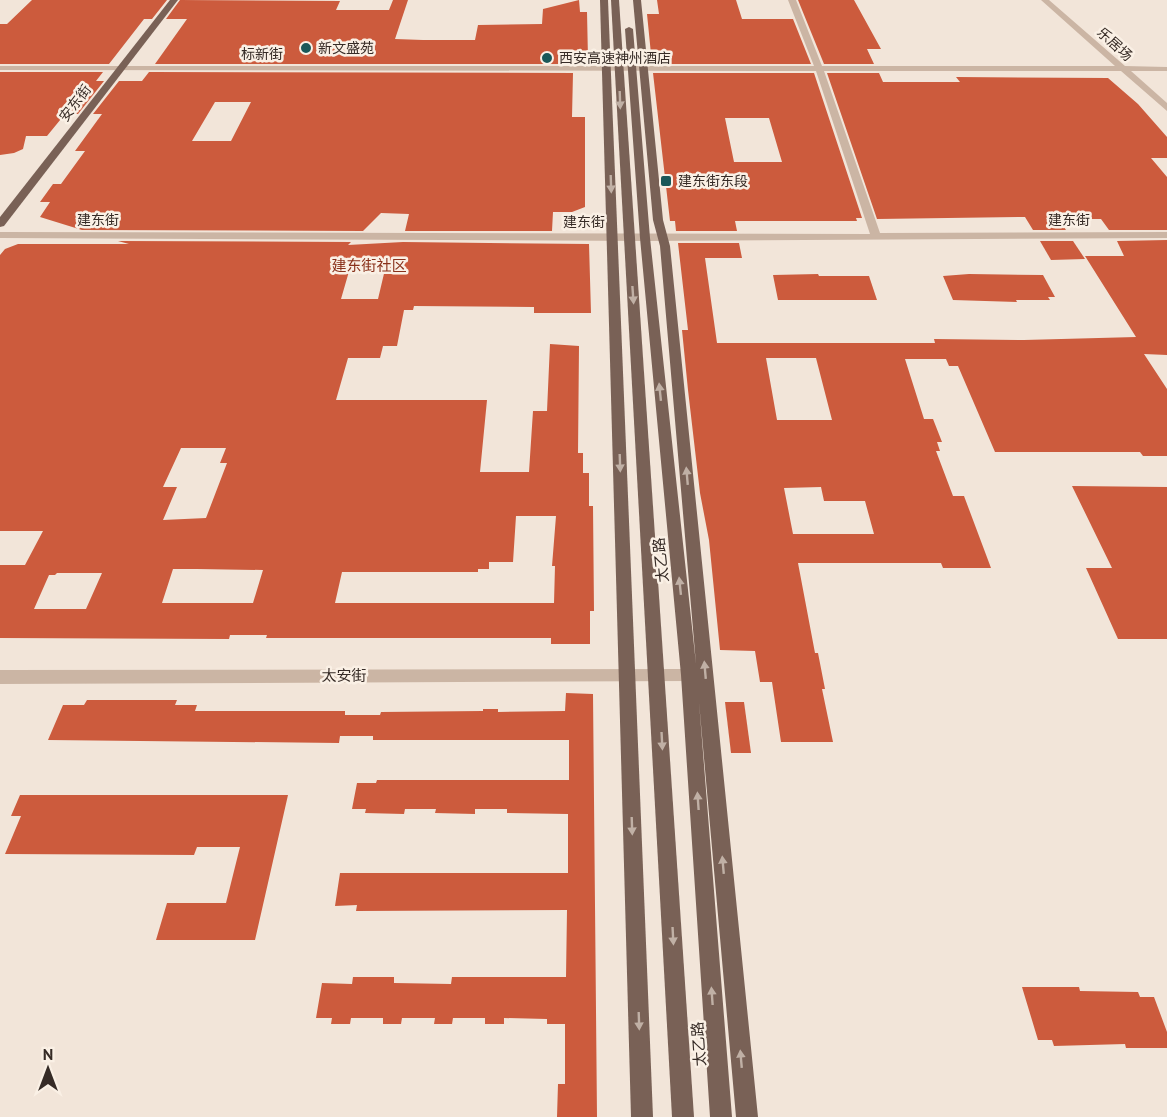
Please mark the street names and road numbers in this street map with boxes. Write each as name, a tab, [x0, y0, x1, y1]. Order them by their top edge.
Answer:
street label: 乐居场	[1093, 23, 1137, 65]
street label: 标新街	[241, 45, 283, 63]
street label: 安东街	[55, 81, 95, 125]
street label: 建东街	[77, 211, 119, 229]
street label: 建东街	[1048, 211, 1090, 229]
street label: 建东街	[563, 213, 605, 231]
street label: 太乙路	[649, 537, 672, 583]
street label: 太安街	[321, 666, 367, 685]
street label: 太乙路	[687, 1021, 710, 1067]

